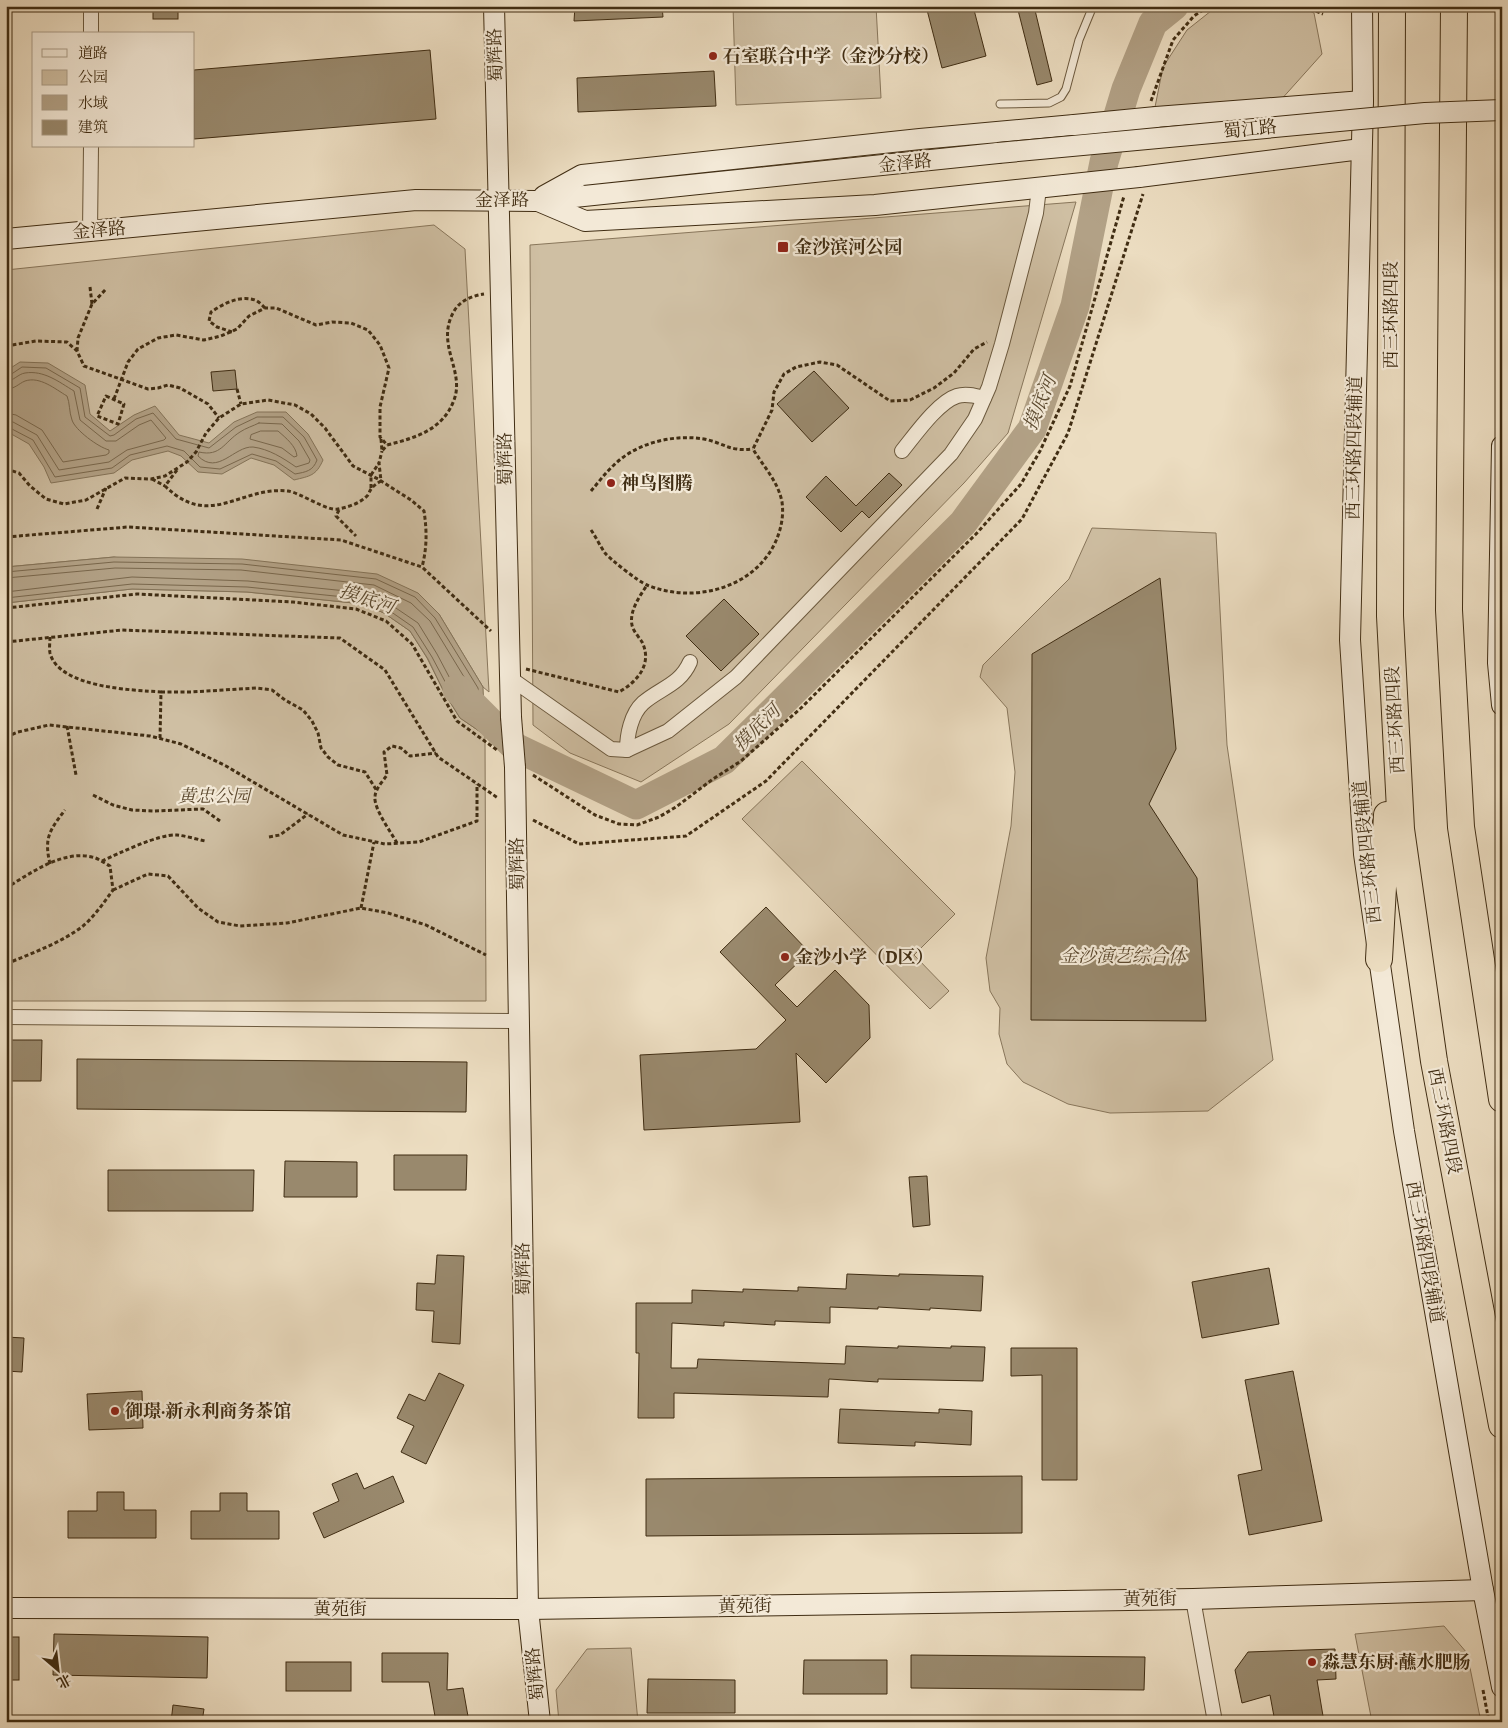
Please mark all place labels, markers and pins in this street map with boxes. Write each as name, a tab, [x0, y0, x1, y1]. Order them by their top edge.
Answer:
place label: 石室联合中学（金沙分校）	[723, 44, 939, 68]
marker: 石室联合中学（金沙分校）	[707, 50, 719, 62]
place label: 金沙滨河公园	[794, 235, 902, 259]
marker: 金沙滨河公园	[776, 240, 790, 254]
place label: 神鸟图腾	[621, 471, 693, 495]
marker: 神鸟图腾	[605, 477, 617, 489]
place label: 金沙小学（D区）	[795, 945, 934, 969]
marker: 金沙小学（D区）	[779, 951, 791, 963]
place label: 御璟·新永利商务茶馆	[125, 1399, 291, 1423]
marker: 御璟·新永利商务茶馆	[109, 1405, 121, 1417]
place label: 淼慧东厨·蘸水肥肠	[1322, 1650, 1470, 1674]
marker: 淼慧东厨·蘸水肥肠	[1306, 1656, 1318, 1668]

